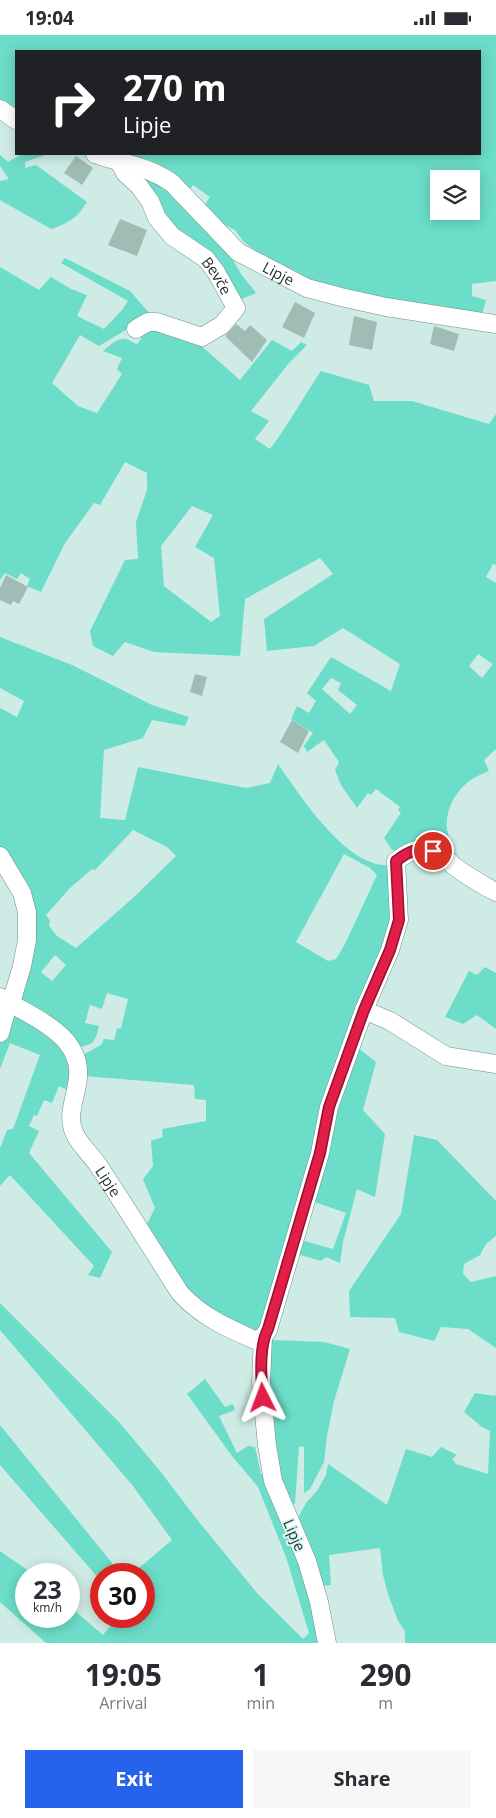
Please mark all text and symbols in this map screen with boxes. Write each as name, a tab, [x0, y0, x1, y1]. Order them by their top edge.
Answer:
text: 19:04	[25, 5, 74, 31]
text: 270 m	[123, 64, 227, 111]
icon: right	[40, 70, 105, 135]
text: Lipje	[123, 109, 171, 139]
map controls	[430, 170, 480, 220]
button: layers	[430, 170, 480, 220]
street label: Bevče	[198, 252, 237, 298]
street label: Lipje	[259, 257, 298, 290]
pin	[412, 830, 454, 872]
icon: arrive	[419, 837, 447, 865]
street label: Lipje	[91, 1162, 126, 1200]
position arrow	[236, 1371, 288, 1423]
street label: Lipje	[279, 1516, 311, 1554]
speed limit sign: 30	[90, 1563, 155, 1628]
text: 23	[33, 1572, 62, 1606]
text: km/h	[33, 1599, 62, 1616]
text: 19:05	[85, 1654, 162, 1695]
text: 1	[252, 1654, 269, 1695]
text: 290	[360, 1654, 411, 1695]
text: Arrival	[99, 1692, 147, 1714]
text: min	[247, 1692, 275, 1714]
text: m	[378, 1692, 393, 1714]
button: Exit	[25, 1750, 243, 1808]
button: Share	[253, 1750, 471, 1808]

